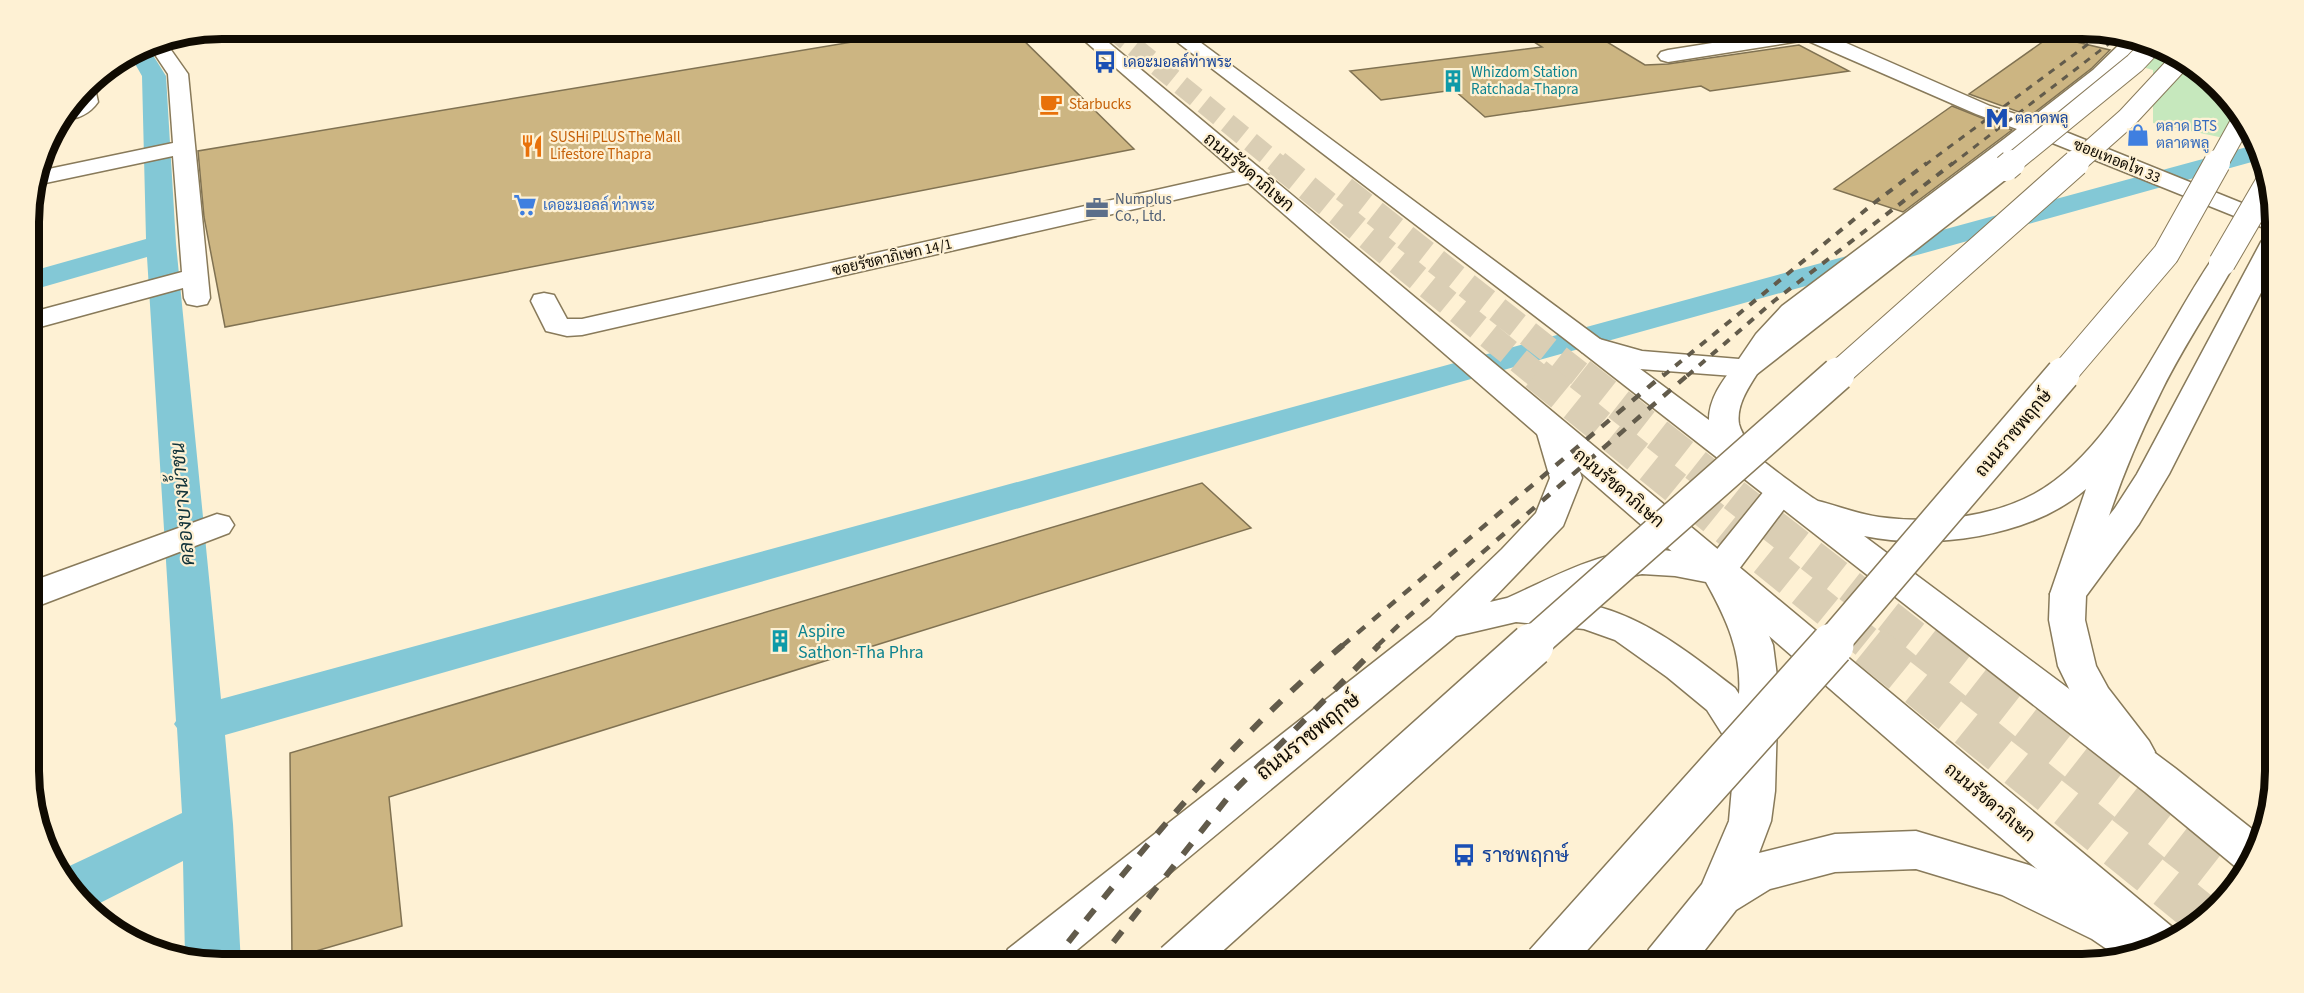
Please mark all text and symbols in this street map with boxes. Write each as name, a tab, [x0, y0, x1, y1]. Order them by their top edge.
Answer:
bus stop icon: เดอะมอลล์ท่าพระ	[1092, 49, 1118, 75]
place label: เดอะมอลล์ท่าพระ	[1123, 52, 1232, 73]
place label: Whizdom Station Ratchada-Thapra	[1471, 62, 1579, 100]
building icon: Whizdom Station Ratchada-Thapra	[1440, 68, 1466, 94]
cafe icon: Starbucks	[1038, 91, 1064, 117]
place label: Starbucks	[1069, 94, 1131, 115]
metro station icon: ตลาดพลู	[1984, 105, 2010, 131]
place label: ตลาดพลู	[2015, 108, 2068, 129]
place label: ตลาด BTS ตลาดพลู	[2156, 116, 2217, 154]
shop icon: ตลาด BTS ตลาดพลู	[2125, 122, 2151, 148]
place label: SUSHi PLUS The Mall Lifestore Thapra	[550, 127, 681, 165]
street label: ถนนรัชดาภิเษก	[1198, 127, 1299, 218]
restaurant icon: SUSHi PLUS The Mall Lifestore Thapra	[519, 133, 545, 159]
street label: ซอยเทอดไท 33	[2070, 134, 2164, 189]
place label: Numplus Co., Ltd.	[1115, 189, 1172, 227]
supermarket icon: เดอะมอลล์ ท่าพระ	[512, 192, 538, 218]
place label: เดอะมอลล์ ท่าพระ	[543, 195, 655, 216]
office icon: Numplus Co., Ltd.	[1084, 195, 1110, 221]
street label: ซอยรัชดาภิเษก 14/1	[830, 233, 954, 281]
street label: ถนนราชพฤกษ์	[1968, 383, 2058, 483]
water label: คลองบางน้ำชน	[159, 441, 202, 567]
street label: ถนนรัชดาภิเษก	[1568, 443, 1669, 534]
place label: Aspire Sathon-Tha Phra	[798, 619, 924, 665]
building icon: Aspire Sathon-Tha Phra	[767, 628, 793, 654]
street label: ถนนราชพฤกษ์	[1250, 684, 1367, 787]
street label: ถนนรัชดาภิเษก	[1939, 757, 2040, 848]
place label: ราชพฤกษ์	[1482, 840, 1569, 870]
bus stop icon: ราชพฤกษ์	[1451, 842, 1477, 868]

